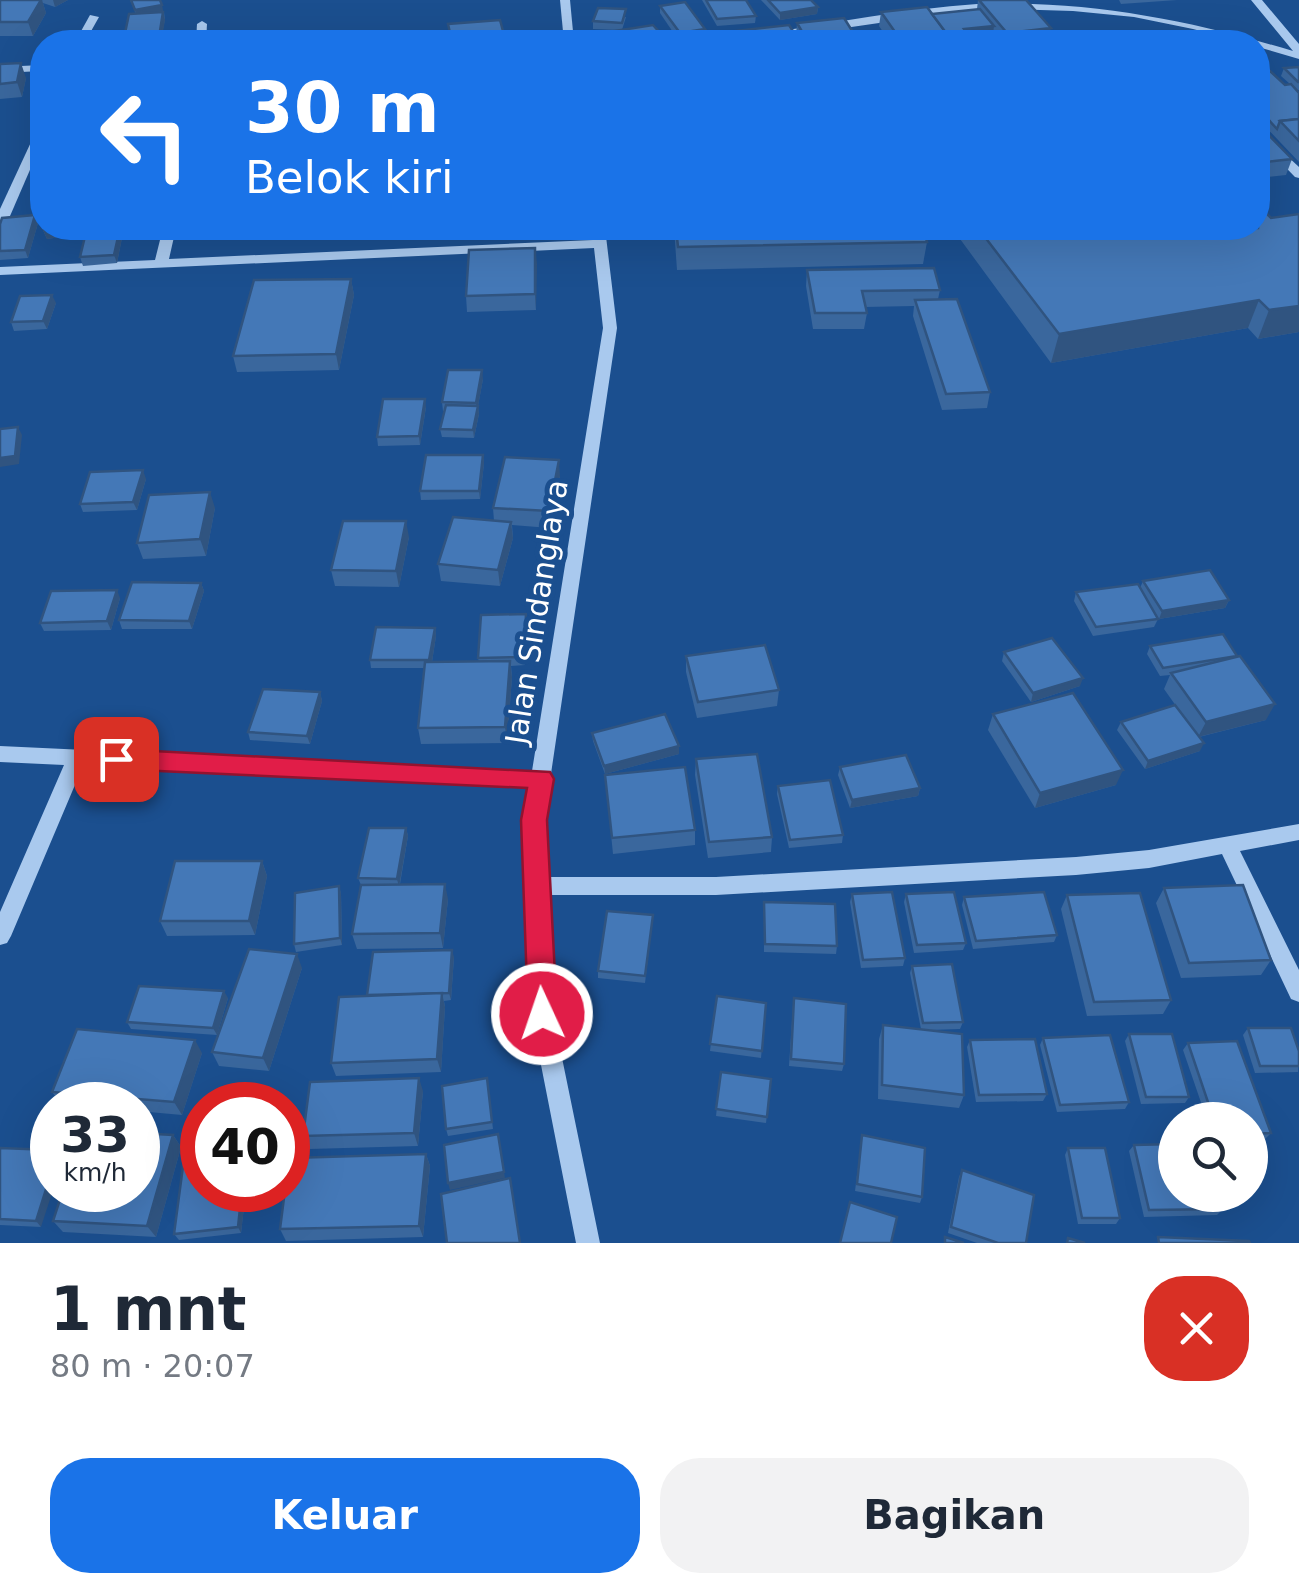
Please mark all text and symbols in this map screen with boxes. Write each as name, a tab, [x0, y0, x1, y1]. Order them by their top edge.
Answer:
text: 30 m	[245, 67, 440, 149]
icon: left	[80, 70, 210, 200]
text: Belok kiri	[245, 151, 454, 204]
street label: Jalan Sindanglaya	[498, 477, 575, 749]
pin	[74, 717, 159, 802]
icon: arrive	[89, 732, 144, 787]
position arrow	[490, 962, 594, 1066]
speed limit sign: 40	[180, 1082, 310, 1212]
map controls	[1158, 1102, 1268, 1212]
button: search	[1158, 1102, 1268, 1212]
text: 33	[60, 1106, 130, 1164]
text: km/h	[63, 1158, 127, 1187]
text: 1 mnt	[50, 1274, 247, 1344]
button: close	[1144, 1276, 1249, 1381]
text: 80 m · 20:07	[50, 1347, 255, 1385]
button: Keluar	[50, 1458, 640, 1573]
button: Bagikan	[660, 1458, 1249, 1573]

